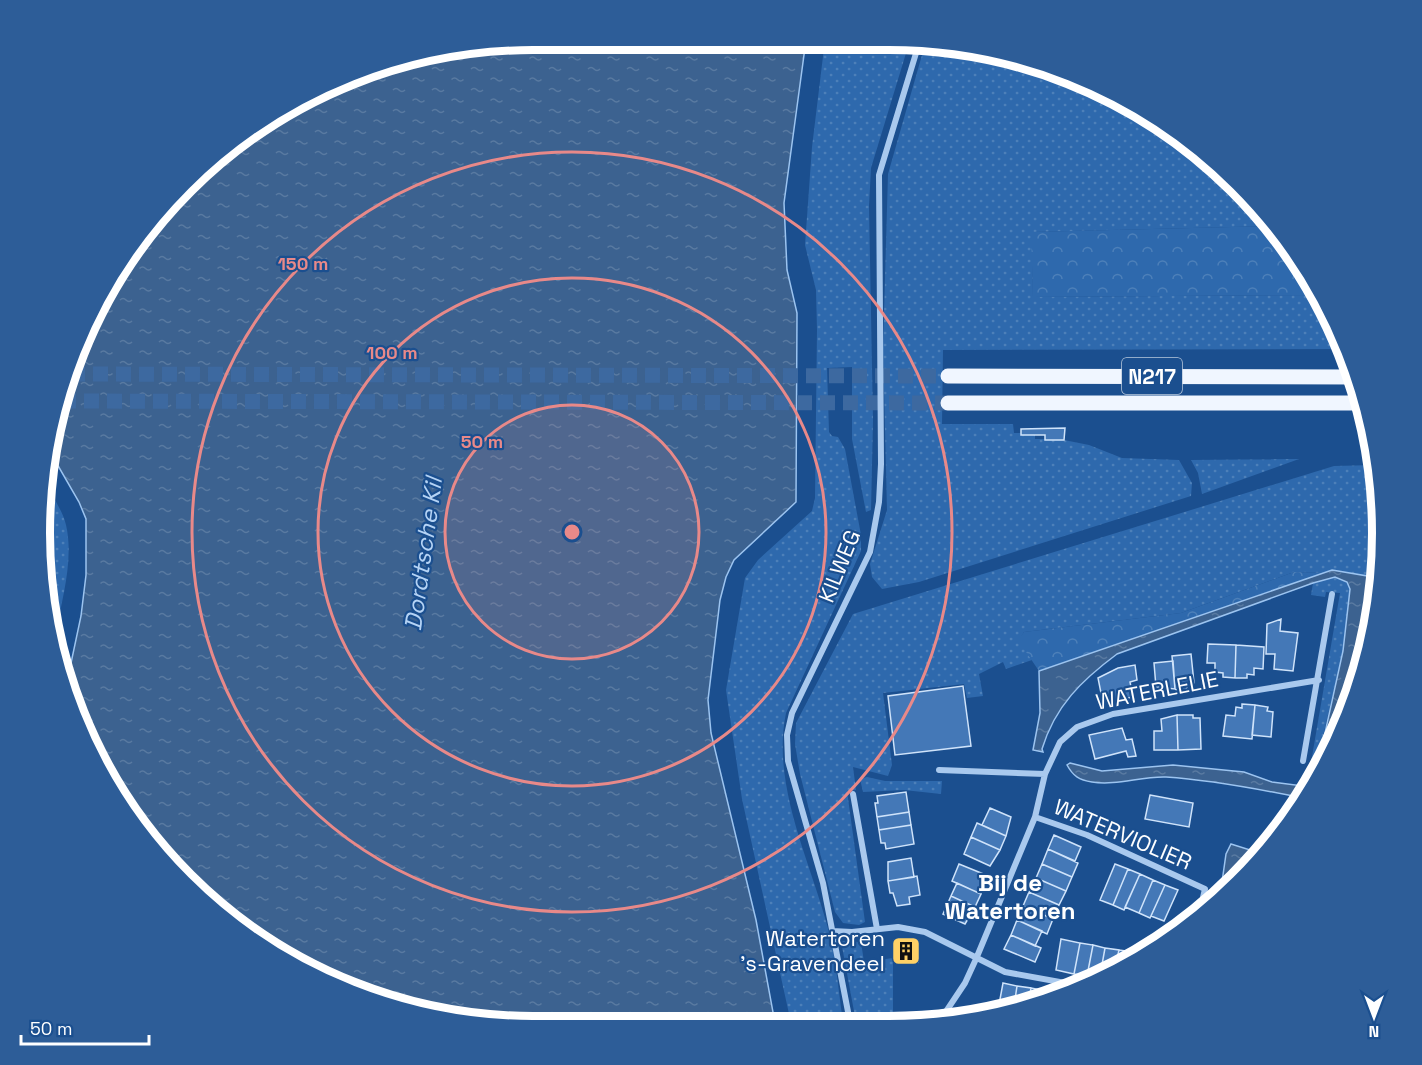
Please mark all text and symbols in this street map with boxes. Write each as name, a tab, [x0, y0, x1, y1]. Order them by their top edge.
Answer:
text: 150 m	[278, 252, 328, 275]
text: 100 m	[366, 341, 418, 364]
road number: N217	[1122, 358, 1182, 394]
text: 50 m	[461, 430, 503, 453]
water label: Dordtsche Kil	[397, 472, 450, 633]
centre of rings	[562, 522, 582, 542]
street label: KILWEG	[812, 525, 866, 607]
street label: WATERLELIE	[1093, 664, 1221, 716]
street label: WATERVIOLIER	[1050, 792, 1196, 876]
district label: Bij de Watertoren	[944, 867, 1076, 926]
place label: Watertoren 's-Gravendeel	[740, 924, 885, 977]
building icon: Watertoren 's-Gravendeel	[890, 935, 922, 967]
north arrow	[1344, 987, 1404, 1047]
scale bar	[21, 1008, 148, 1046]
text: 50 m	[30, 1017, 72, 1040]
text: N	[1369, 1021, 1379, 1042]

